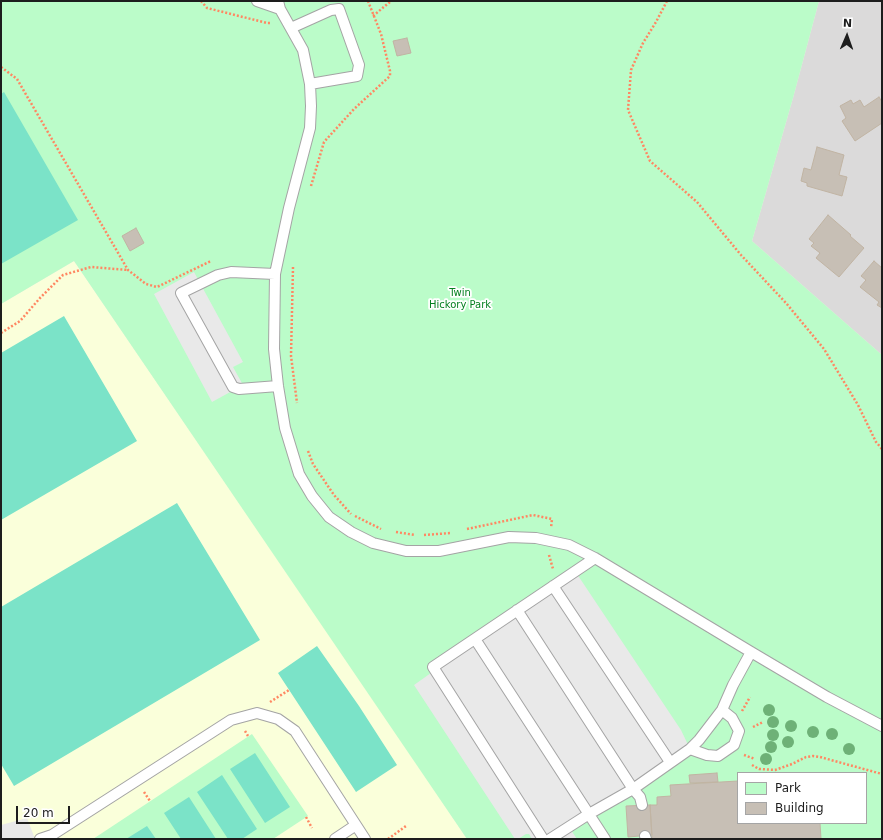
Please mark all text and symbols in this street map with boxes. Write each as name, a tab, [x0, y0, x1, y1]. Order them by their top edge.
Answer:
north arrow	[827, 16, 867, 56]
text: N	[843, 17, 852, 30]
park label: Twin Hickory Park	[429, 287, 491, 310]
legend	[737, 772, 867, 824]
text: Park	[775, 781, 801, 795]
scale bar	[18, 798, 72, 824]
text: Building	[775, 801, 824, 815]
text: 20 m	[23, 806, 54, 820]

